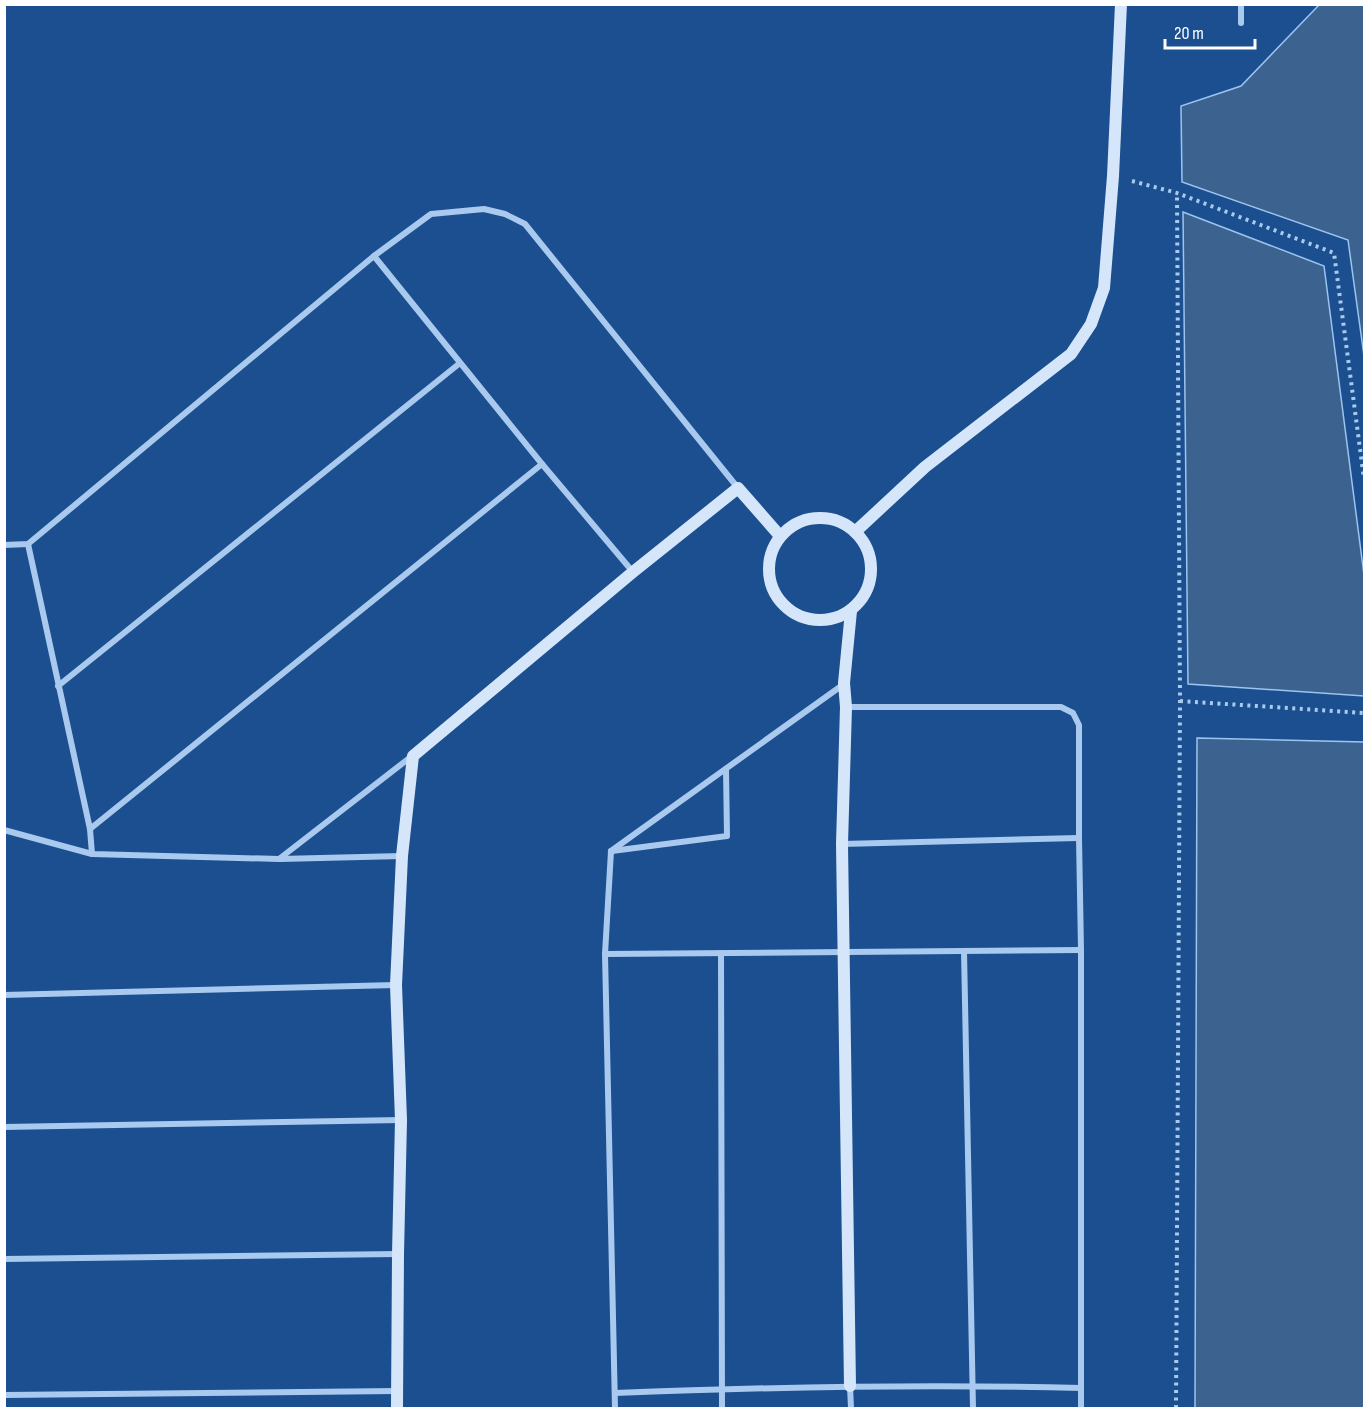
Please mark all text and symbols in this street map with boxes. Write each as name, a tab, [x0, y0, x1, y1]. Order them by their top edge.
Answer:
scale bar	[1165, 12, 1255, 50]
text: 20 m	[1174, 23, 1204, 44]

